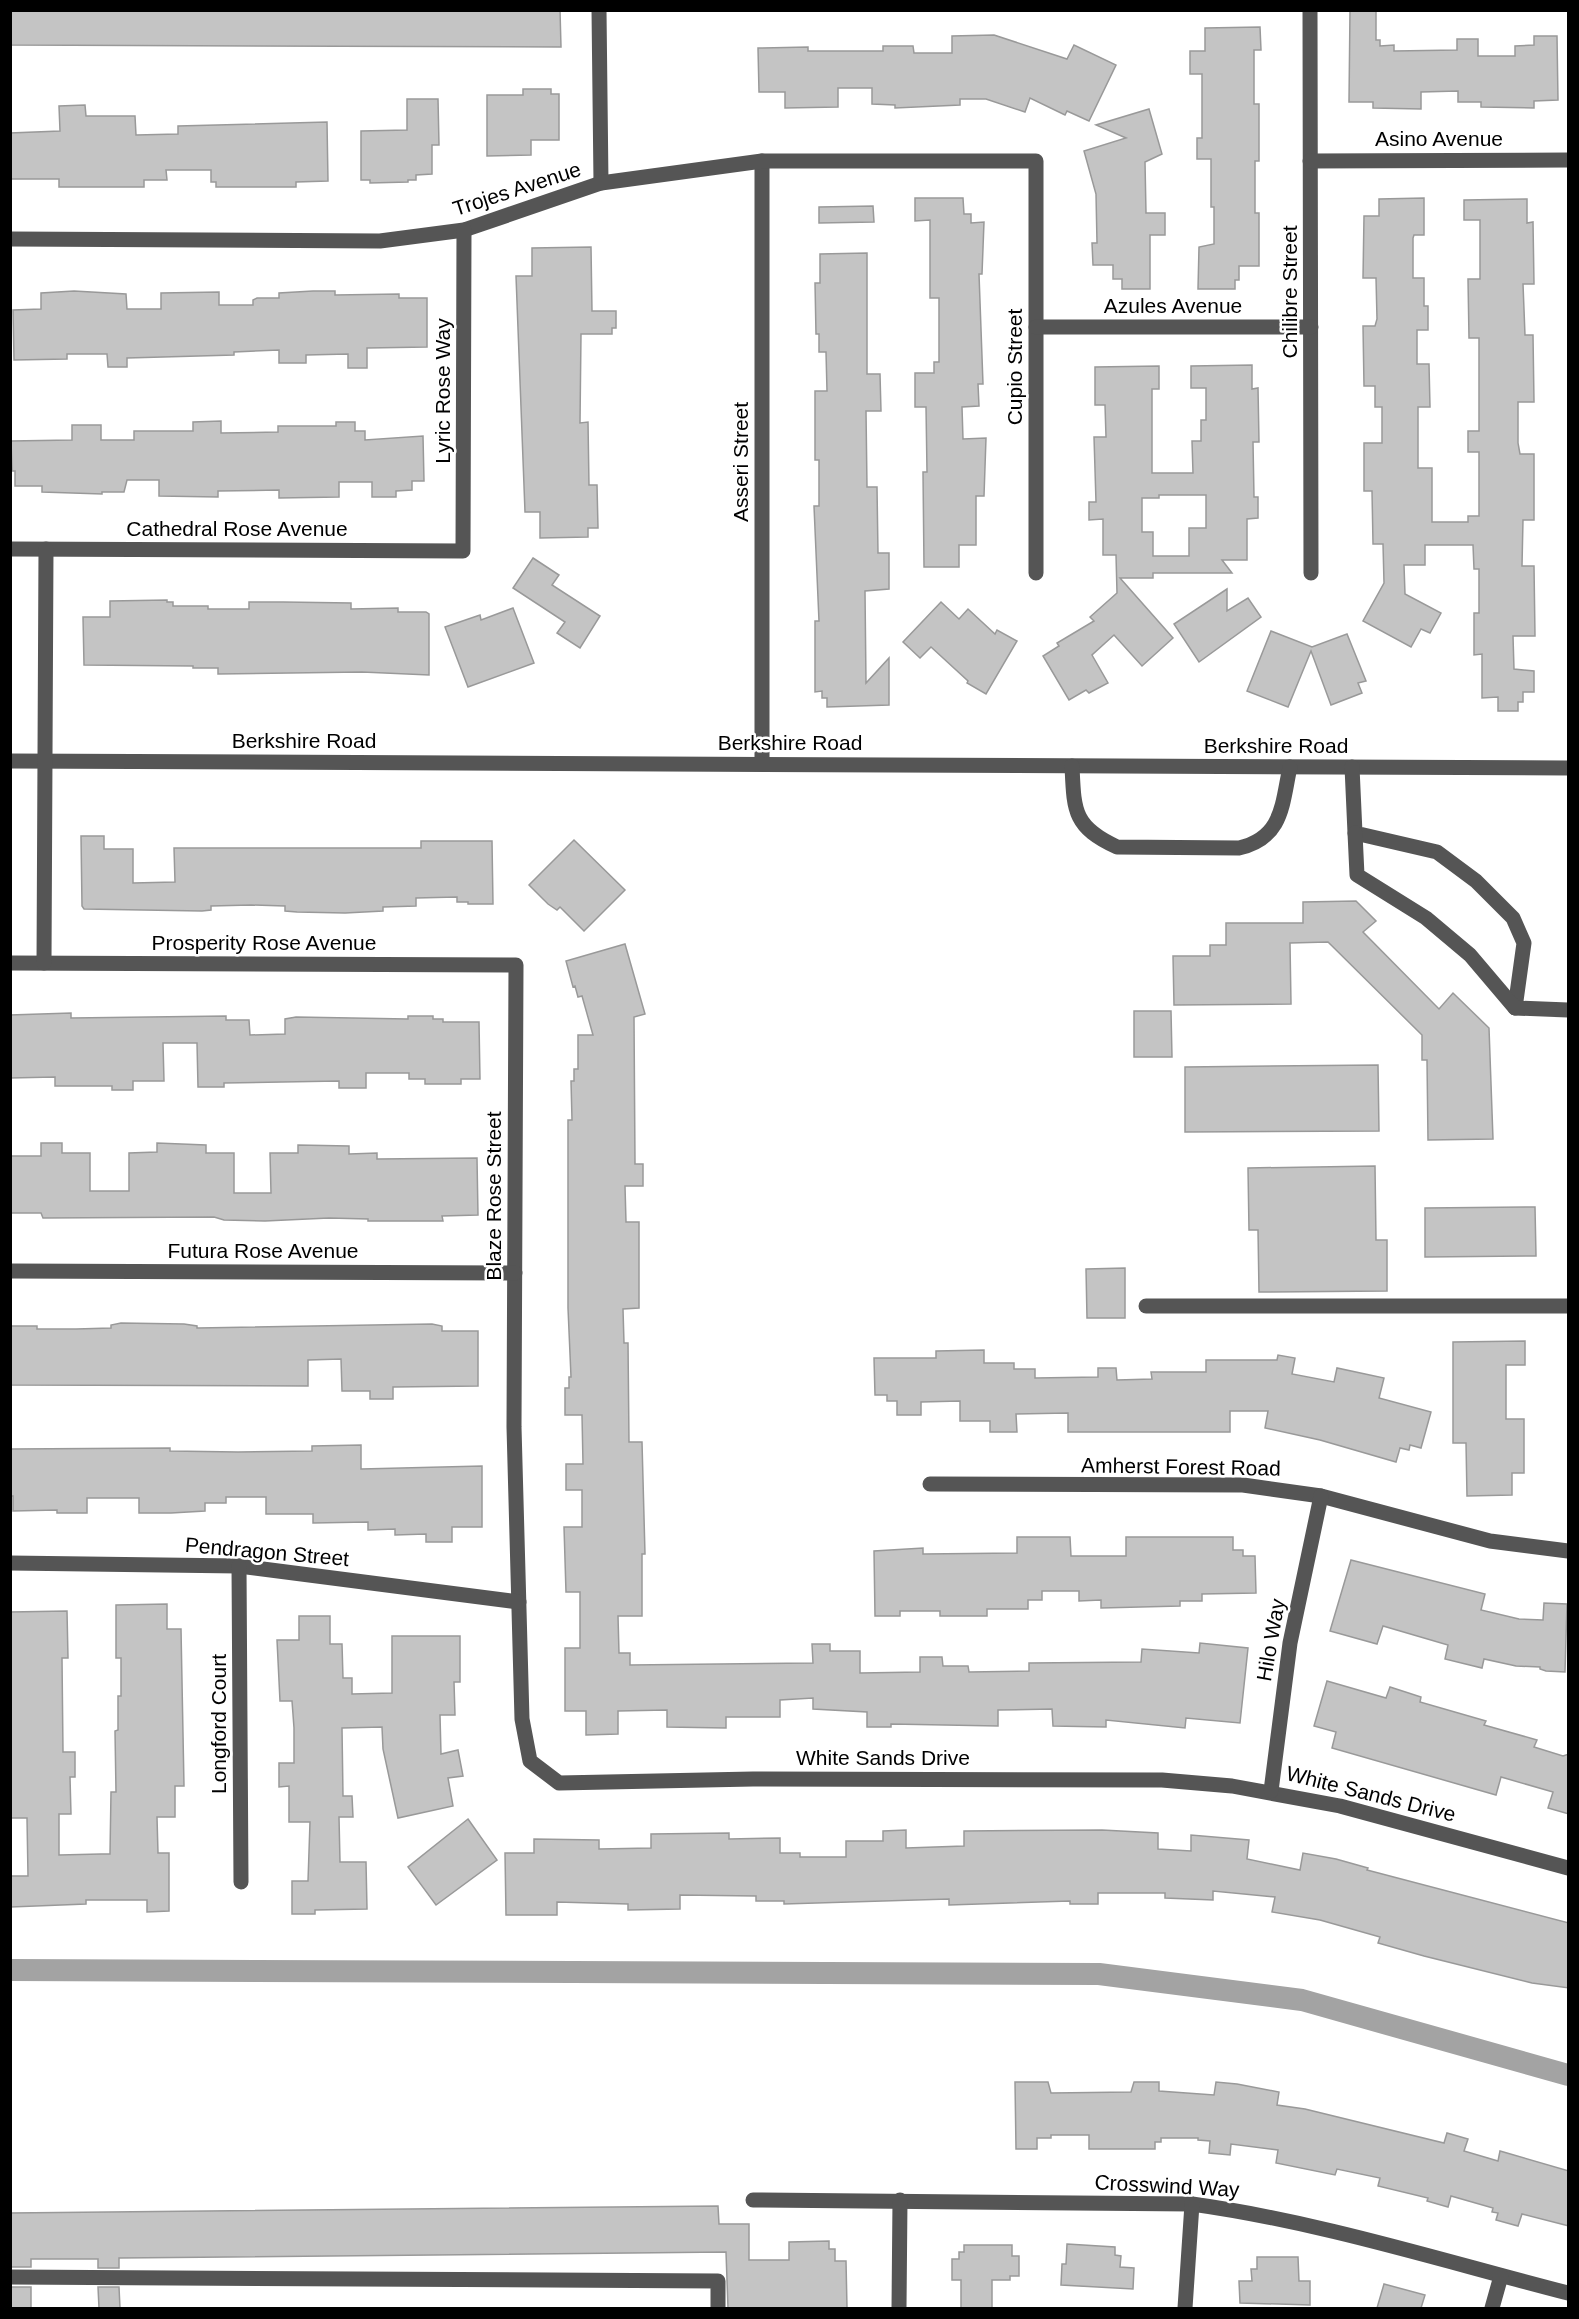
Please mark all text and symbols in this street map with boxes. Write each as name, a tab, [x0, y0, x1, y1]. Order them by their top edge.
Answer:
street label: Asino Avenue	[1375, 127, 1503, 150]
street label: Trojes Avenue	[450, 157, 584, 220]
street label: Chilibre Street	[1278, 225, 1301, 359]
street label: Azules Avenue	[1104, 294, 1242, 317]
street label: Cupio Street	[1003, 308, 1026, 425]
street label: Lyric Rose Way	[431, 318, 454, 464]
street label: Asseri Street	[729, 402, 752, 522]
street label: Cathedral Rose Avenue	[126, 517, 348, 540]
street label: Berkshire Road	[232, 729, 376, 752]
street label: Berkshire Road	[718, 731, 862, 754]
street label: Berkshire Road	[1204, 734, 1348, 757]
street label: Prosperity Rose Avenue	[152, 931, 376, 954]
street label: Blaze Rose Street	[482, 1111, 505, 1281]
street label: Futura Rose Avenue	[167, 1239, 359, 1262]
street label: Amherst Forest Road	[1081, 1453, 1281, 1480]
street label: Pendragon Street	[184, 1533, 350, 1570]
street label: Hilo Way	[1252, 1596, 1289, 1683]
street label: Longford Court	[207, 1654, 230, 1794]
street label: White Sands Drive	[796, 1746, 970, 1769]
street label: White Sands Drive	[1284, 1761, 1458, 1826]
street label: Crosswind Way	[1094, 2170, 1241, 2201]

